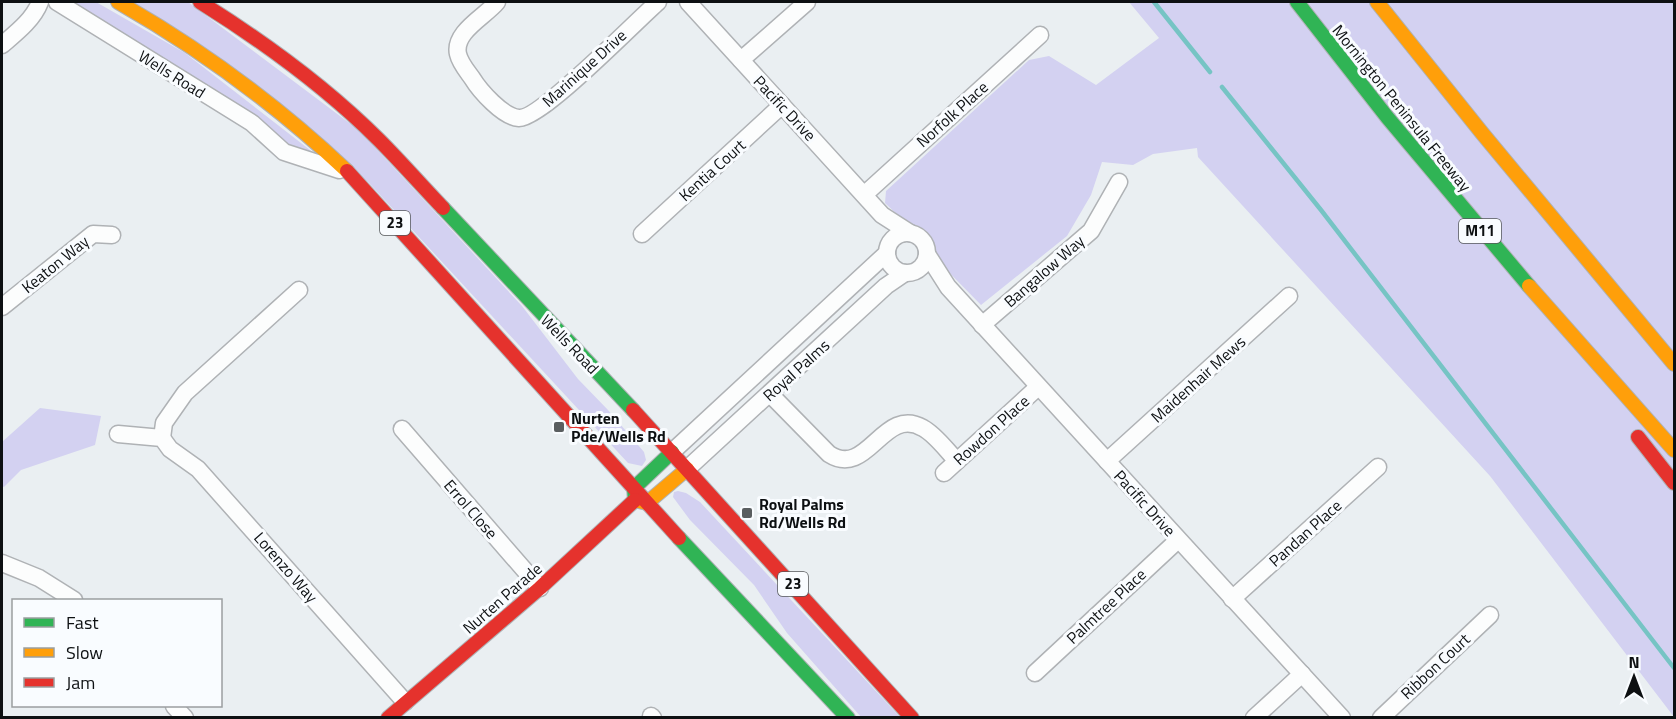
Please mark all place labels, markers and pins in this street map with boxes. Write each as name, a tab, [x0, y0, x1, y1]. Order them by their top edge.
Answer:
place label: Nurten Pde/Wells Rd	[571, 406, 666, 448]
marker: Nurten Pde/Wells Rd	[552, 420, 566, 434]
place label: Royal Palms Rd/Wells Rd	[759, 492, 846, 534]
marker: Royal Palms Rd/Wells Rd	[740, 506, 754, 520]

